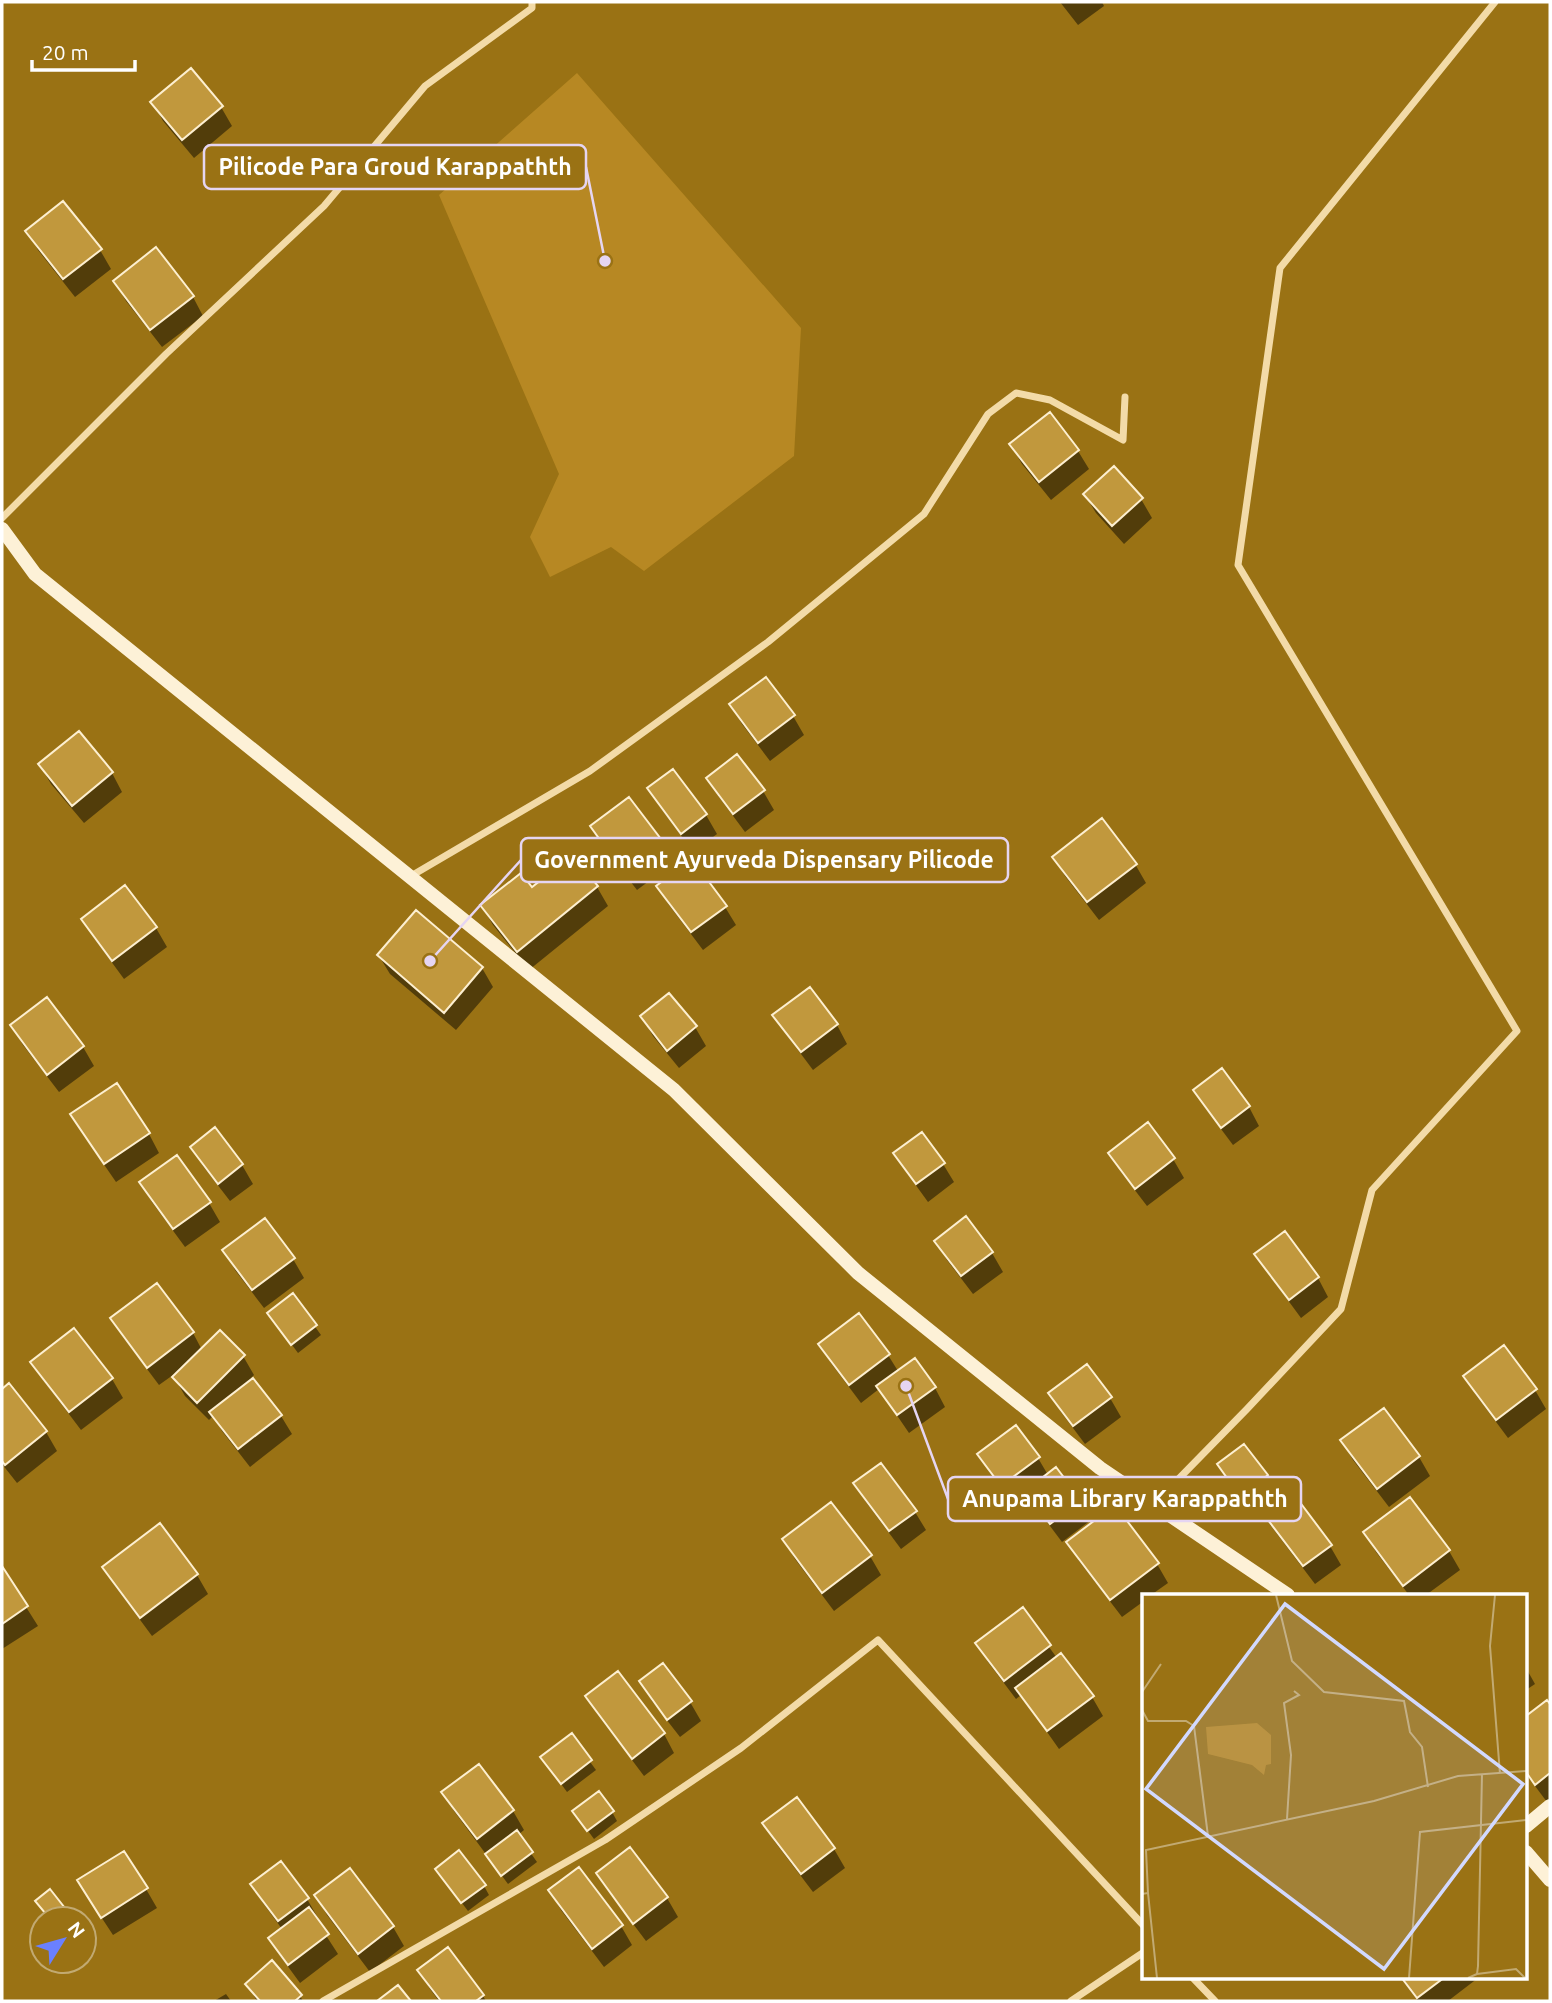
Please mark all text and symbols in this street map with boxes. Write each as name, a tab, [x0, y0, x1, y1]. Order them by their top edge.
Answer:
scale bar	[32, 28, 135, 72]
text: 20 m	[42, 40, 89, 64]
callout: Pilicode Para Groud Karappathth	[204, 145, 586, 189]
text: Pilicode Para Groud Karappathth	[218, 154, 572, 179]
callout: Government Ayurveda Dispensary Pilicode	[521, 838, 1008, 882]
text: Government Ayurveda Dispensary Pilicode	[534, 847, 994, 872]
callout: Anupama Library Karappathth	[948, 1477, 1301, 1521]
text: Anupama Library Karappathth	[962, 1486, 1288, 1511]
inset map	[1142, 1594, 1528, 1979]
north arrow	[28, 1905, 98, 1975]
text: N	[64, 1917, 90, 1942]

